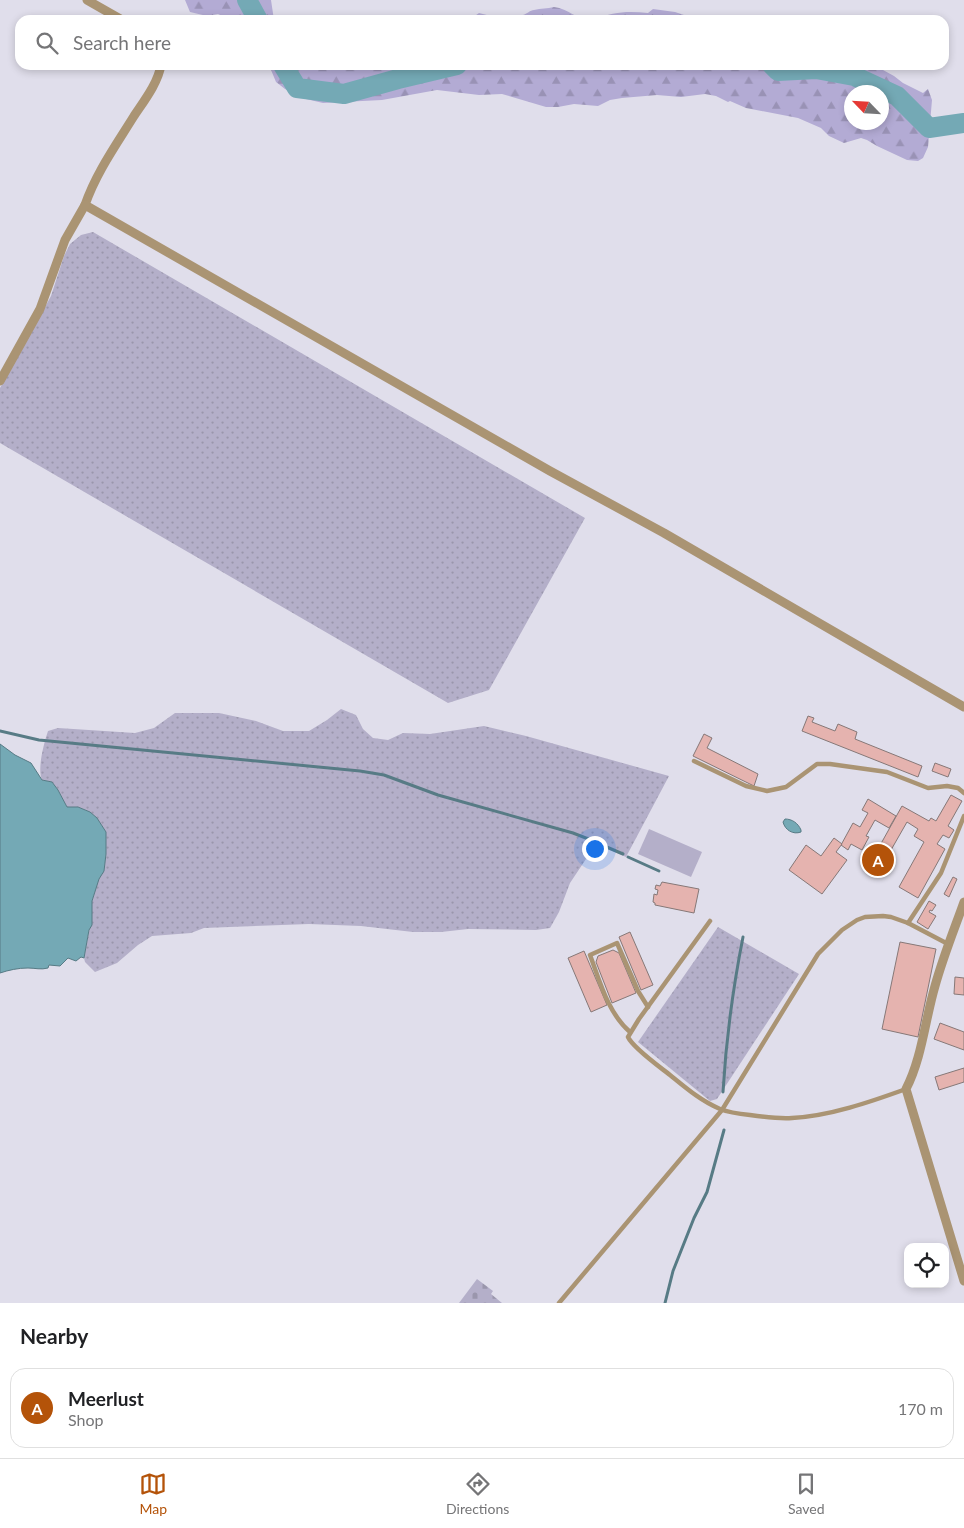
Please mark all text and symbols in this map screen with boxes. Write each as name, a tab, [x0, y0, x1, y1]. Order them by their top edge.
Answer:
search box	[15, 15, 949, 70]
icon: search	[33, 29, 61, 57]
text: Search here	[73, 31, 171, 54]
north arrow	[844, 85, 889, 130]
your location	[582, 836, 608, 862]
pin: A	[862, 841, 894, 879]
map controls	[904, 1243, 949, 1288]
button: locate	[904, 1243, 949, 1288]
text: Nearby	[20, 1323, 88, 1348]
text: Meerlust	[68, 1387, 144, 1410]
text: A	[31, 1399, 43, 1418]
text: 170 m	[898, 1399, 943, 1418]
text: Shop	[68, 1410, 104, 1429]
tab: Map	[139, 1470, 167, 1517]
tab: Directions	[446, 1470, 509, 1517]
tab: Saved	[788, 1470, 825, 1517]

